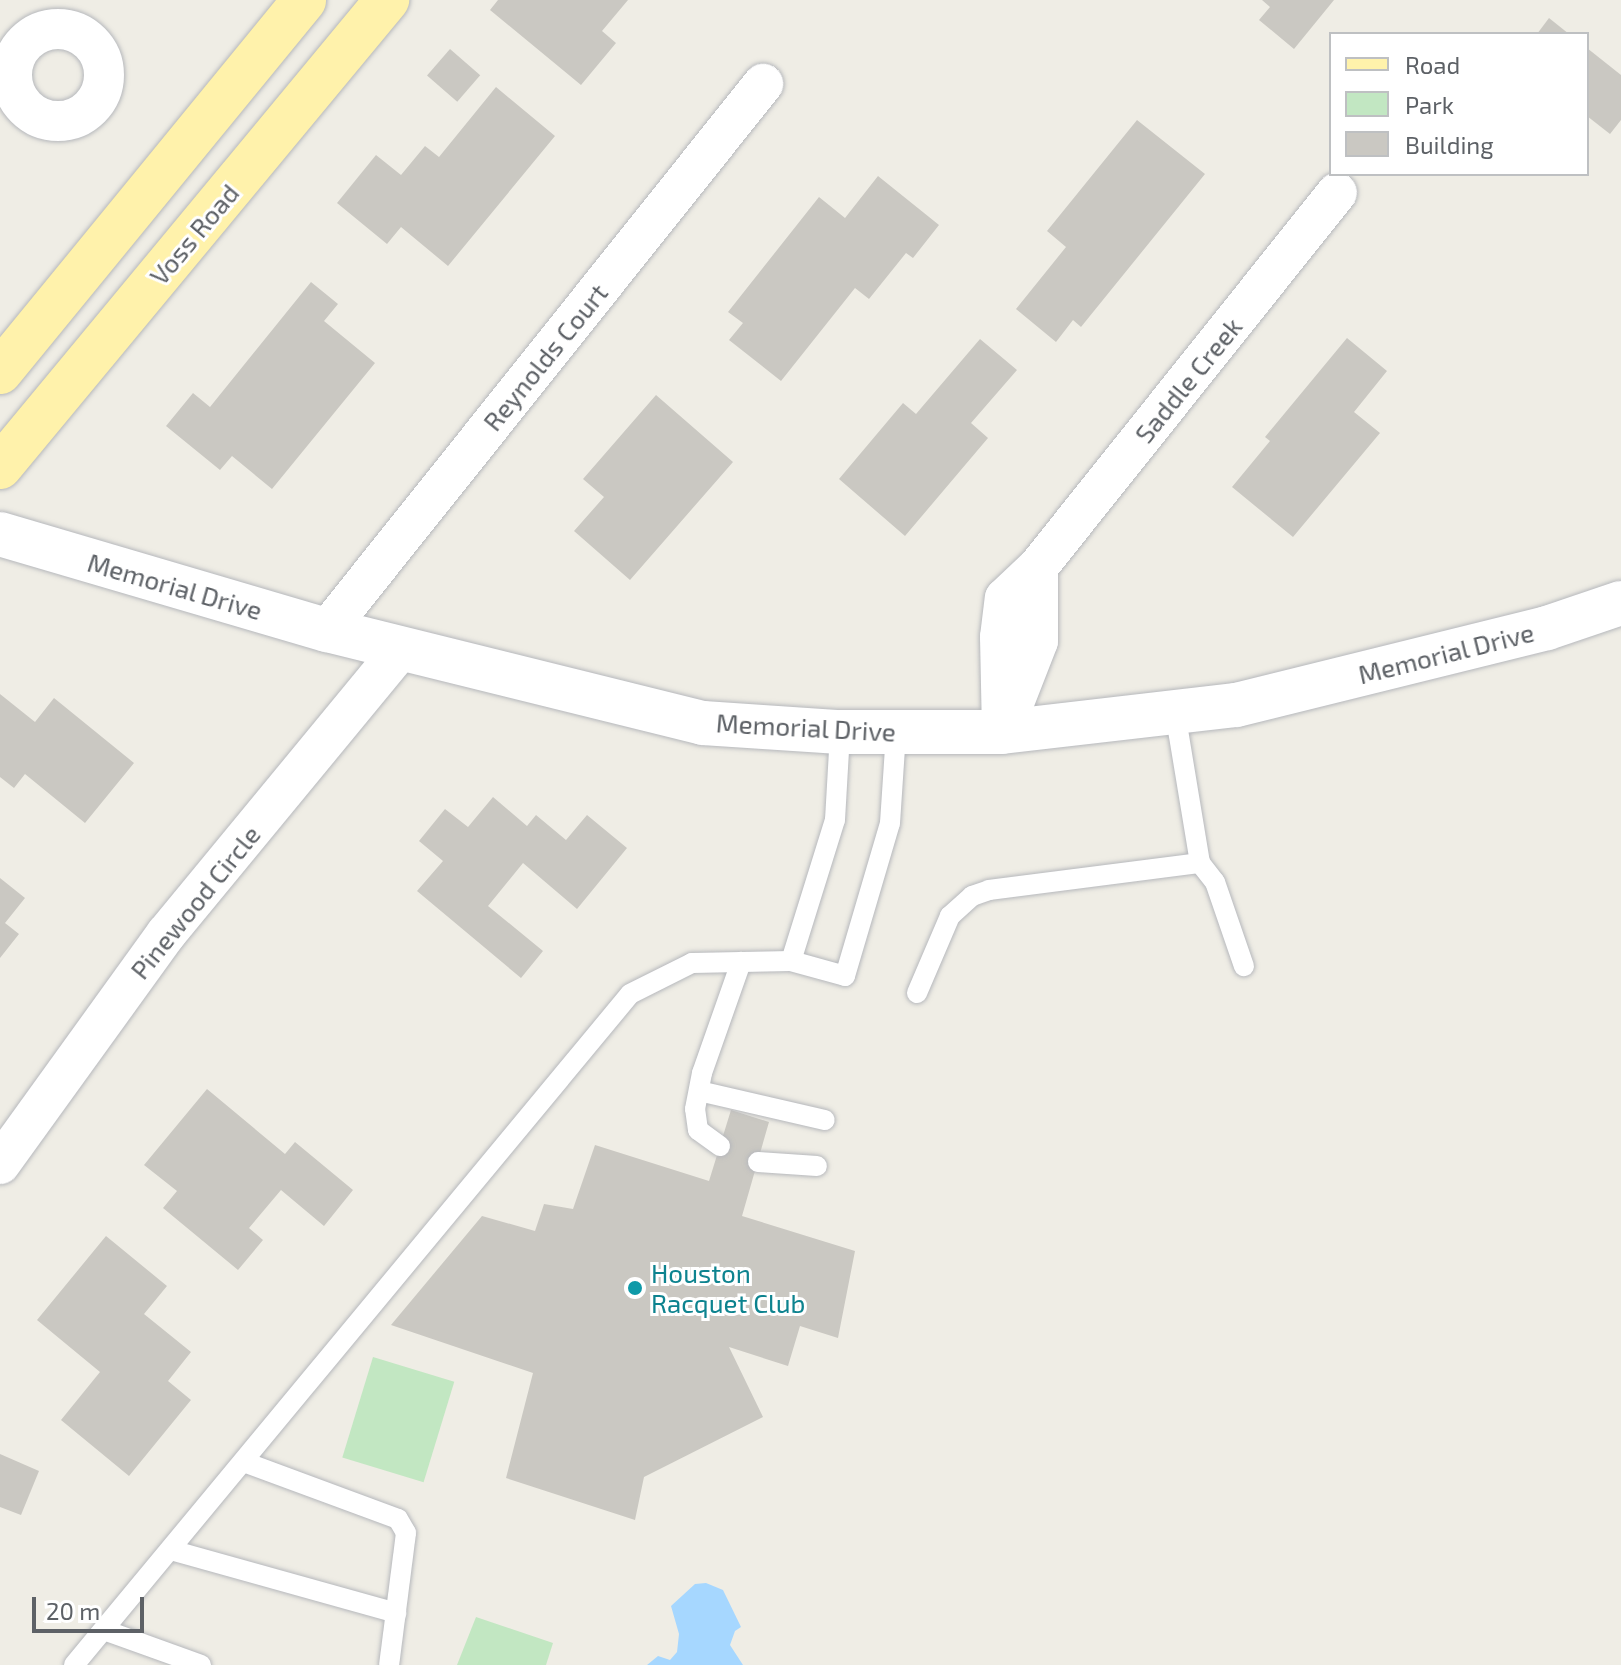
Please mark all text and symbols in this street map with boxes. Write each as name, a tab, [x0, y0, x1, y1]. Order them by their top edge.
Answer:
legend	[1329, 32, 1589, 176]
text: Road	[1405, 50, 1460, 79]
text: Park	[1405, 90, 1454, 119]
text: Building	[1405, 130, 1494, 159]
street label: Voss Road	[143, 177, 245, 291]
street label: Reynolds Court	[476, 277, 614, 437]
street label: Saddle Creek	[1128, 311, 1248, 449]
street label: Memorial Drive	[84, 546, 266, 626]
street label: Memorial Drive	[1355, 616, 1537, 690]
street label: Memorial Drive	[715, 707, 897, 747]
street label: Pinewood Circle	[124, 819, 266, 985]
place label: Houston Racquet Club	[651, 1257, 805, 1318]
marker: Houston Racquet Club	[626, 1279, 644, 1297]
scale bar	[36, 1581, 148, 1631]
text: 20 m	[46, 1596, 100, 1625]

